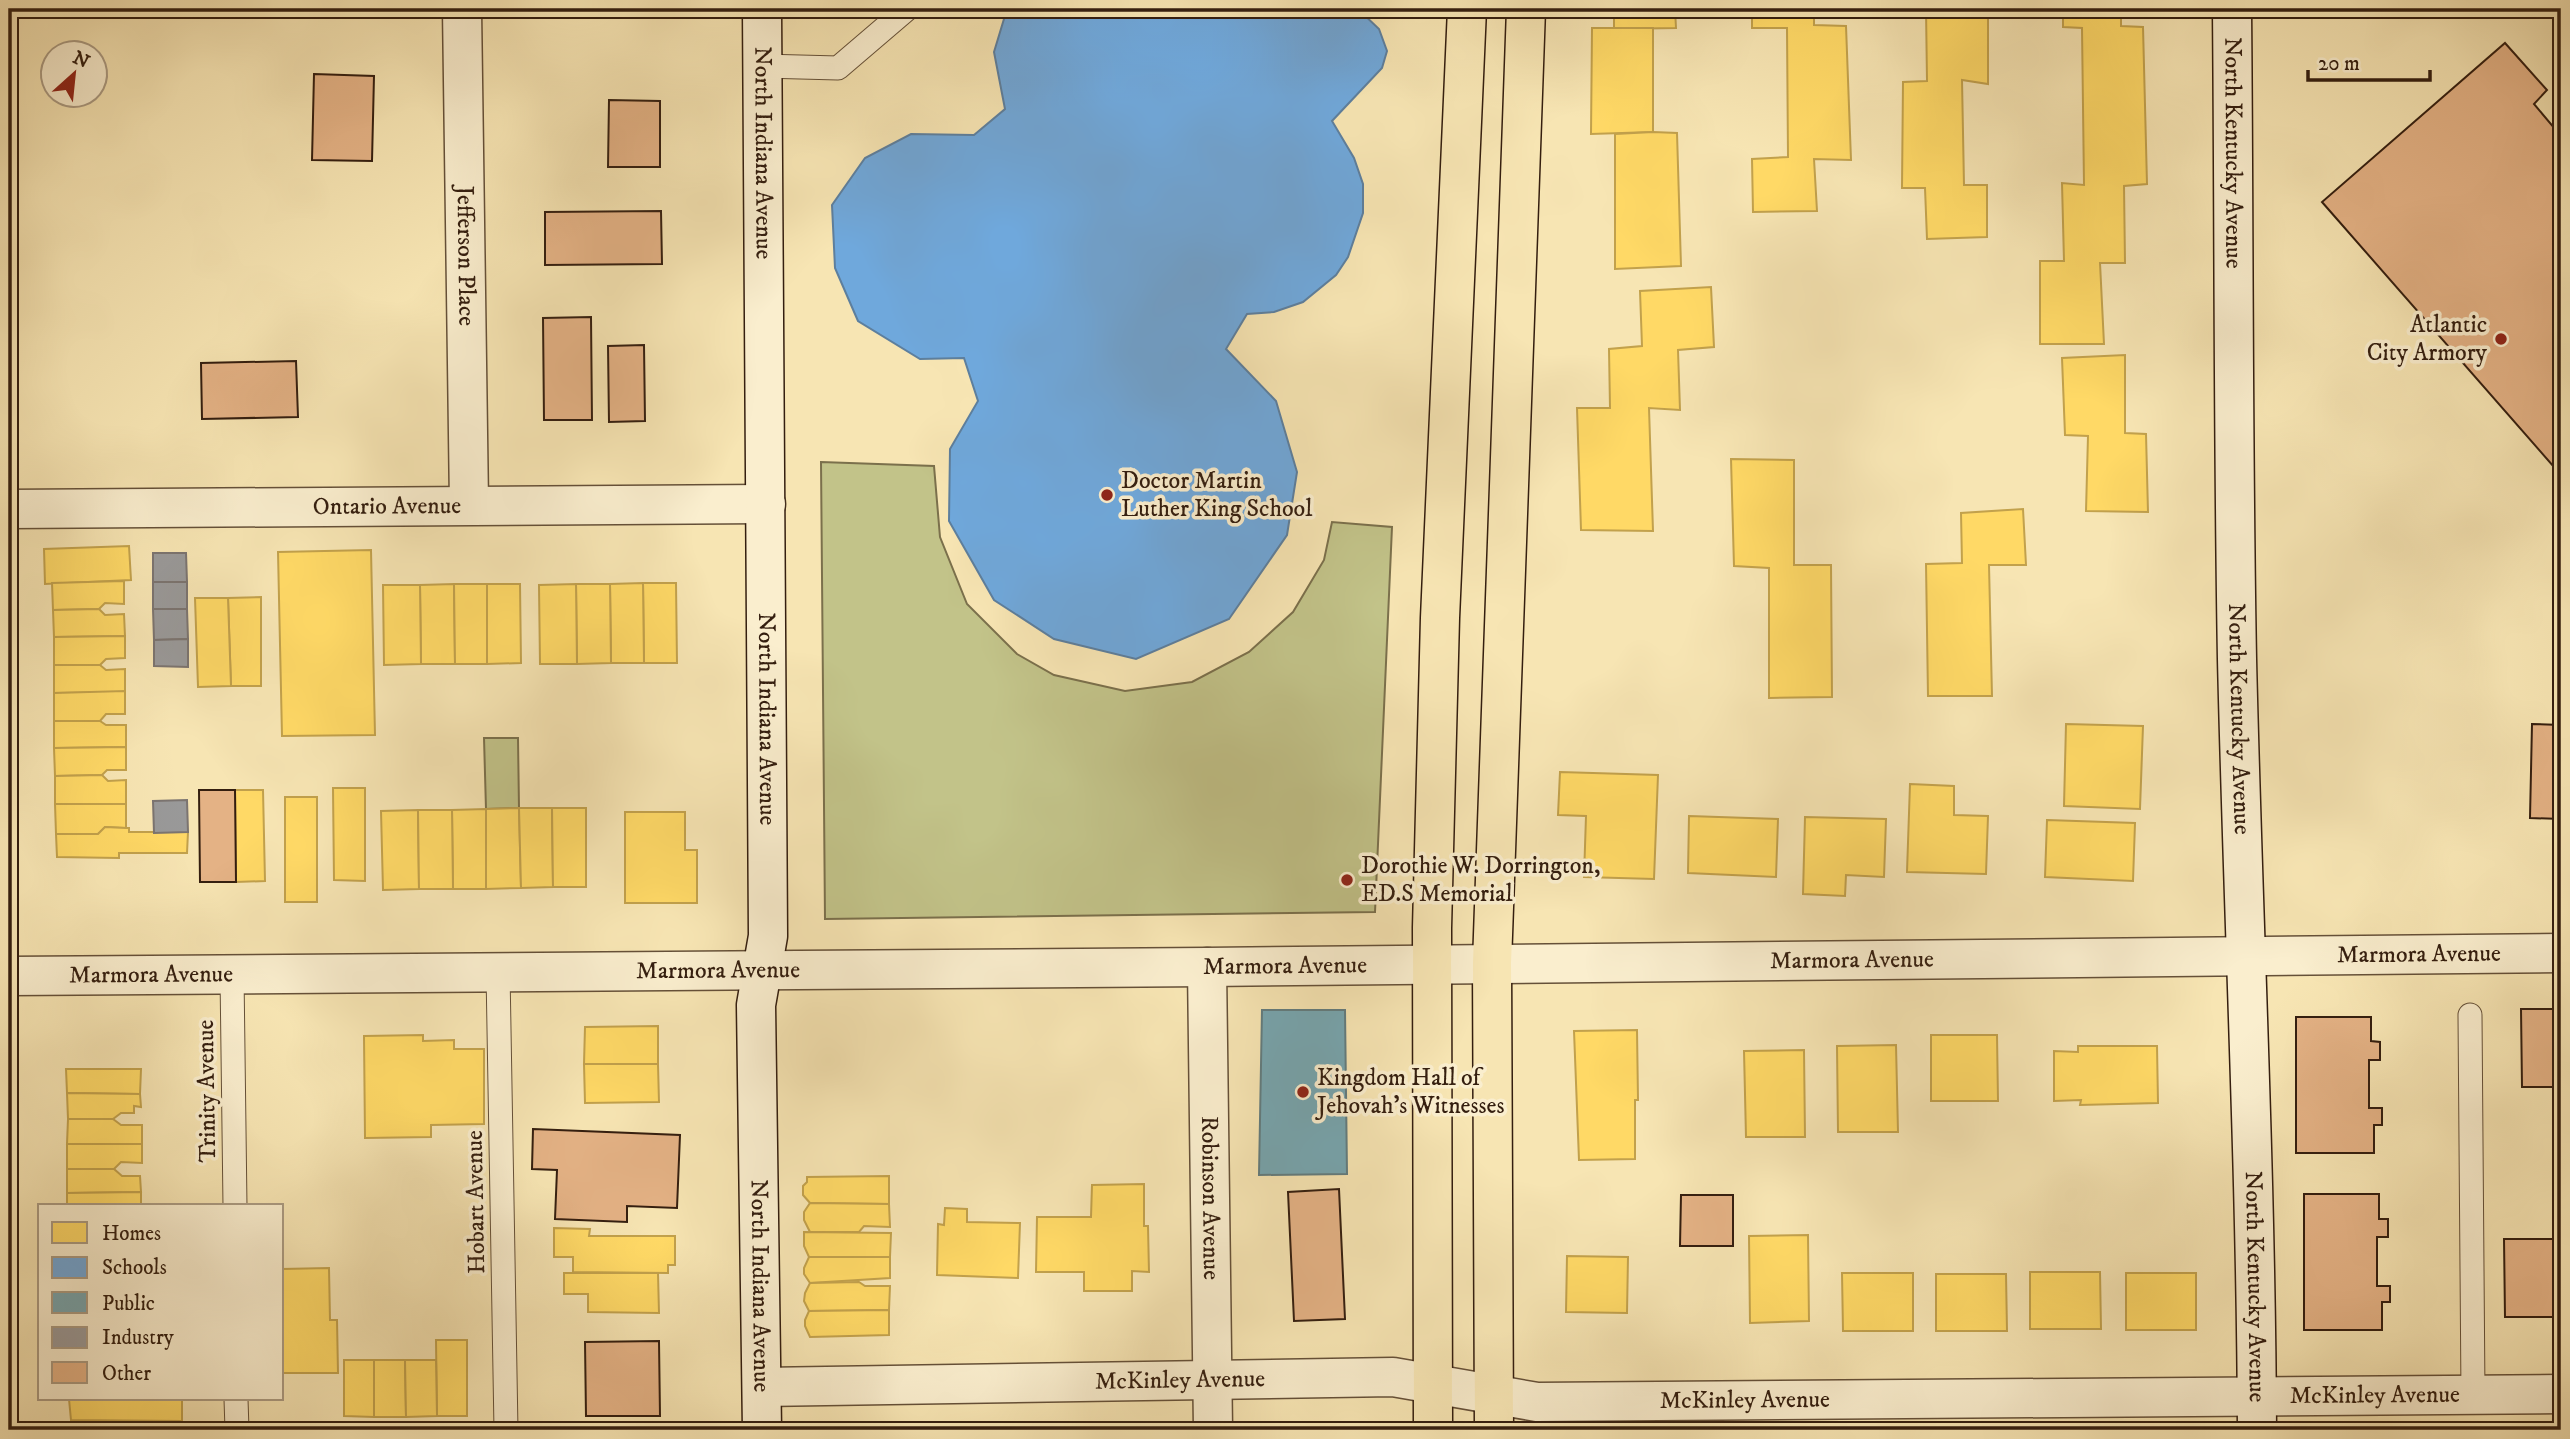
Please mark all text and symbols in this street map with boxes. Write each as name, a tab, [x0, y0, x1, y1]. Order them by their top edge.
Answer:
street label: North Kentucky Avenue	[2217, 37, 2248, 269]
north arrow	[38, 38, 108, 108]
scale bar	[2308, 38, 2430, 82]
text: N	[69, 46, 94, 74]
street label: North Indiana Avenue	[747, 46, 779, 260]
text: 20 m	[2318, 51, 2360, 77]
street label: Jefferson Place	[449, 184, 481, 326]
place label: Atlantic City Armory	[2367, 310, 2488, 368]
marker: Atlantic City Armory	[2493, 331, 2509, 347]
place label: Doctor Martin Luther King School	[1121, 466, 1313, 524]
marker: Doctor Martin Luther King School	[1099, 487, 1115, 503]
street label: Ontario Avenue	[313, 491, 461, 522]
street label: North Kentucky Avenue	[2221, 603, 2257, 835]
street label: North Indiana Avenue	[751, 612, 782, 826]
place label: Dorothie W. Dorrington, ED.S Memorial	[1361, 851, 1600, 909]
marker: Dorothie W. Dorrington, ED.S Memorial	[1339, 872, 1355, 888]
street label: Marmora Avenue	[2337, 939, 2501, 970]
street label: Marmora Avenue	[1770, 944, 1934, 976]
street label: Marmora Avenue	[1203, 950, 1367, 982]
street label: Marmora Avenue	[636, 955, 800, 986]
street label: Marmora Avenue	[69, 959, 233, 991]
street label: Trinity Avenue	[191, 1019, 223, 1163]
place label: Kingdom Hall of Jehovah's Witnesses	[1315, 1063, 1505, 1121]
marker: Kingdom Hall of Jehovah's Witnesses	[1295, 1084, 1311, 1100]
street label: Robinson Avenue	[1194, 1116, 1226, 1280]
street label: Hobart Avenue	[460, 1130, 492, 1274]
street label: North Kentucky Avenue	[2238, 1171, 2272, 1403]
street label: North Indiana Avenue	[743, 1179, 776, 1393]
legend	[38, 1204, 284, 1400]
text: Homes	[102, 1221, 161, 1247]
text: Schools	[102, 1255, 167, 1281]
text: Public	[102, 1291, 155, 1317]
text: Industry	[102, 1325, 175, 1351]
text: Other	[102, 1361, 151, 1387]
street label: McKinley Avenue	[1095, 1364, 1265, 1397]
street label: McKinley Avenue	[2289, 1380, 2460, 1411]
street label: McKinley Avenue	[1660, 1385, 1830, 1416]

